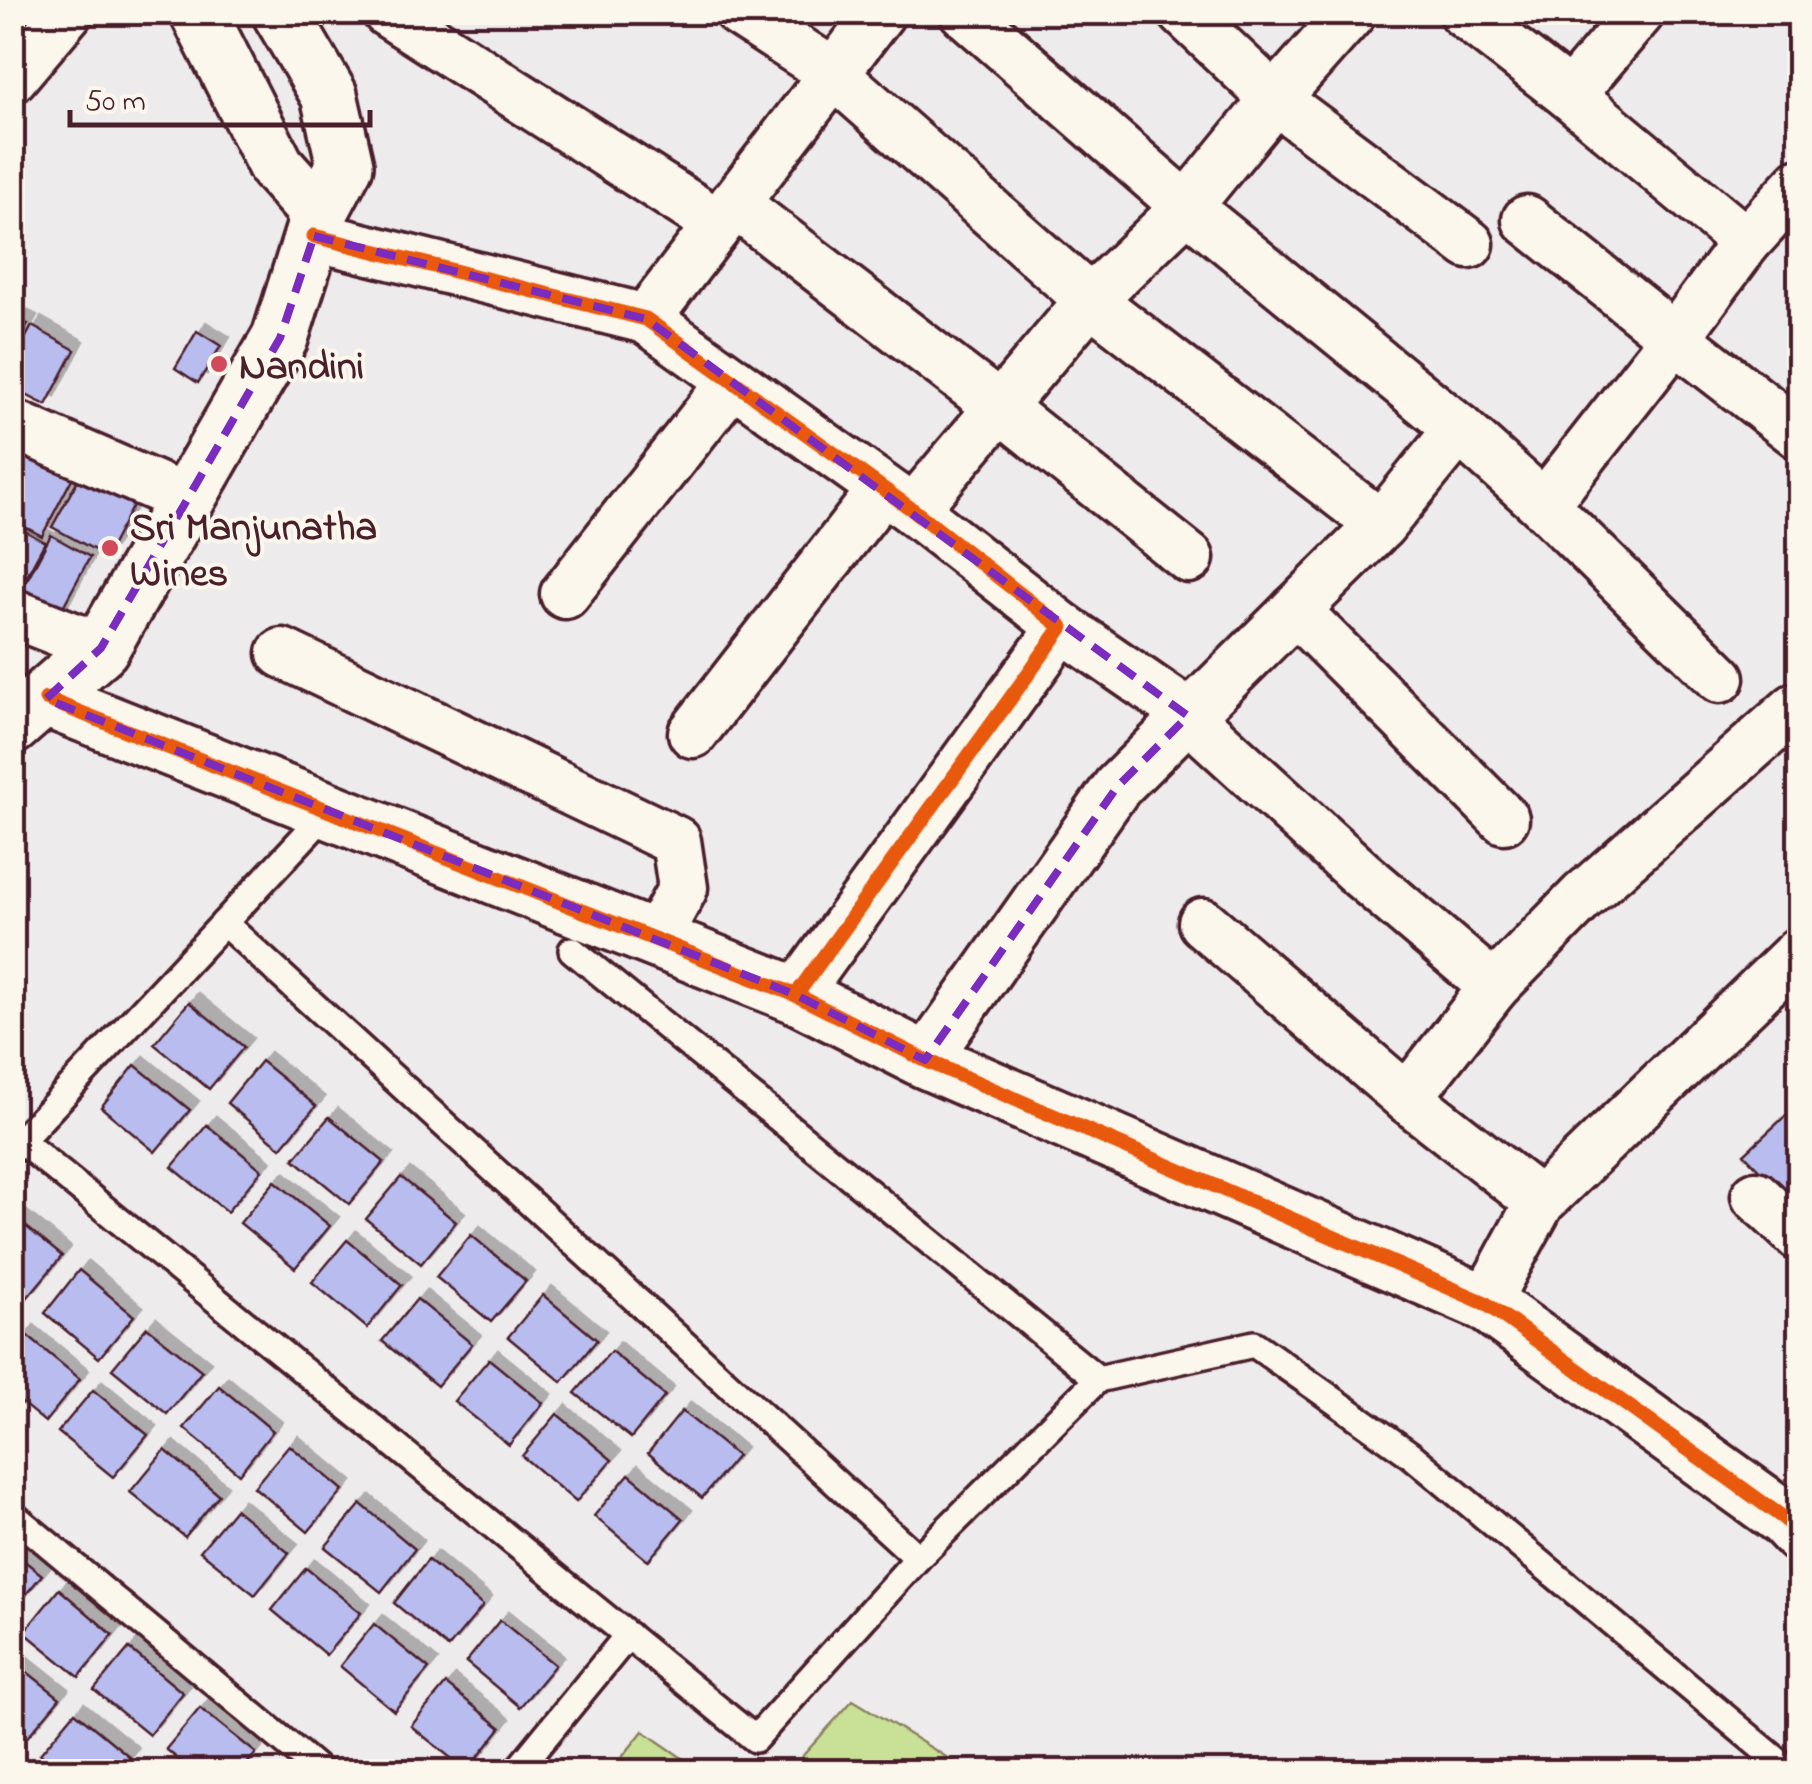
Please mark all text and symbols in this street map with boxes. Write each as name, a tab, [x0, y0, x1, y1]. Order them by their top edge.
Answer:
scale bar	[70, 65, 370, 127]
text: 50 m	[85, 81, 146, 125]
place label: Nandini	[239, 339, 364, 398]
marker: Nandini	[208, 353, 230, 375]
place label: Sri Manjunatha Wines	[130, 500, 377, 605]
marker: Sri Manjunatha Wines	[99, 537, 121, 559]

